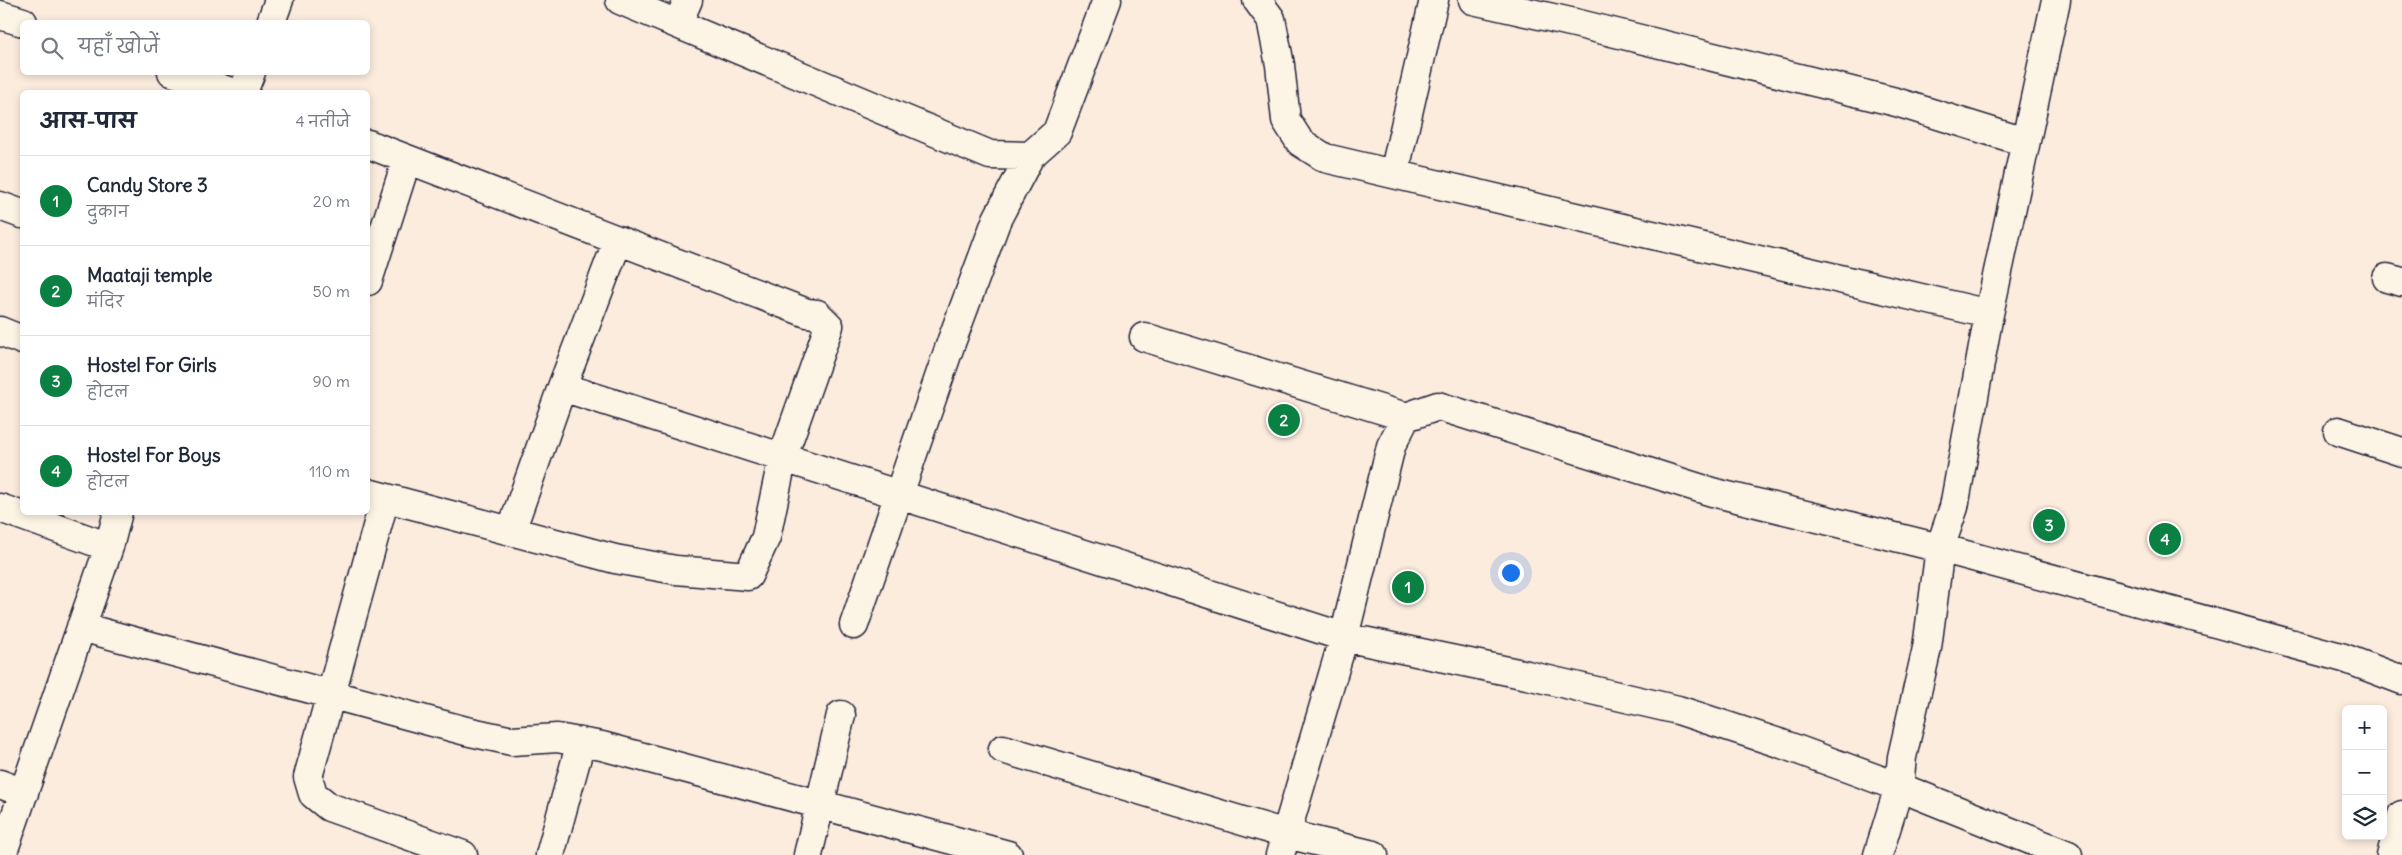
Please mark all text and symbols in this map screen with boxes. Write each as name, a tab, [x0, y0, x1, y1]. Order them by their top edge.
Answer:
search box	[20, 20, 370, 75]
icon: search	[38, 34, 66, 62]
text: यहाँ खोजें	[78, 34, 159, 58]
text: आस-पास	[40, 107, 137, 134]
text: 4 नतीजे	[295, 111, 350, 131]
text: Candy Store 3	[87, 173, 208, 197]
text: 1	[53, 191, 59, 211]
text: 20 m	[313, 191, 350, 211]
text: दुकान	[87, 201, 129, 221]
text: Maataji temple	[87, 263, 213, 287]
text: 2	[52, 281, 60, 301]
text: 50 m	[312, 281, 350, 301]
text: मंदिर	[87, 291, 124, 311]
text: Hostel For Girls	[87, 353, 217, 377]
text: 3	[51, 371, 61, 391]
text: 90 m	[312, 371, 350, 391]
text: होटल	[87, 381, 129, 401]
pin: 2	[1268, 401, 1300, 439]
text: Hostel For Boys	[87, 443, 221, 467]
text: 4	[51, 461, 61, 481]
text: 110 m	[309, 461, 350, 481]
text: होटल	[87, 471, 129, 491]
pin: 3	[2033, 506, 2065, 544]
pin: 4	[2149, 520, 2181, 558]
your location	[1498, 560, 1524, 586]
pin: 1	[1392, 568, 1424, 606]
map controls	[2342, 705, 2387, 840]
button: +	[2342, 705, 2387, 750]
button: −	[2342, 750, 2387, 795]
button: layers	[2342, 795, 2387, 840]

